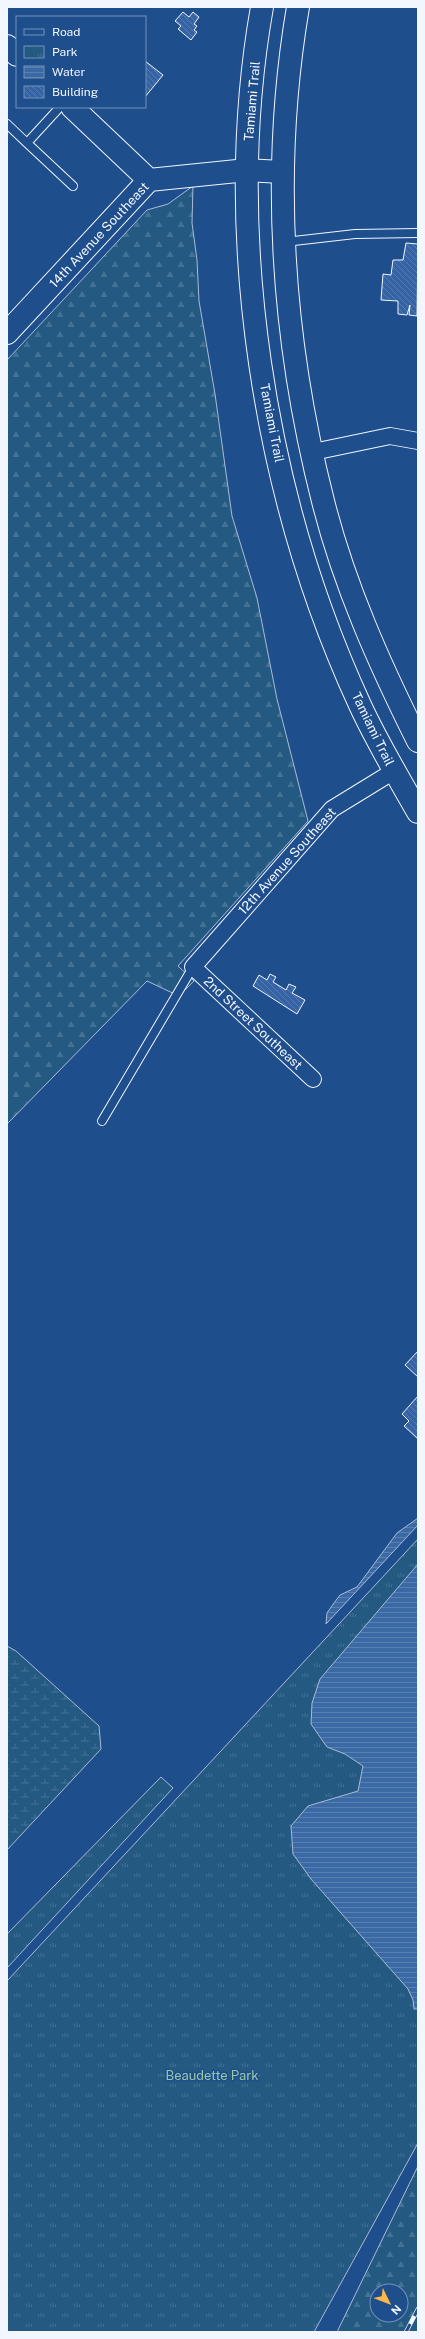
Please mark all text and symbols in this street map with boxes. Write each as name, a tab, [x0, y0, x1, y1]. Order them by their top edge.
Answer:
legend	[16, 16, 146, 108]
text: Road	[52, 25, 80, 39]
text: Park	[52, 45, 78, 59]
street label: Tamiami Trail	[241, 60, 263, 141]
text: Water	[52, 65, 86, 79]
text: Building	[52, 85, 98, 99]
street label: 14th Avenue Southeast	[46, 179, 152, 291]
street label: Tamiami Trail	[257, 382, 287, 464]
street label: Tamiami Trail	[349, 690, 397, 768]
street label: 12th Avenue Southeast	[235, 805, 339, 917]
street label: 2nd Street Southeast	[201, 973, 305, 1073]
park label: Beaudette Park	[165, 2068, 259, 2083]
north arrow	[369, 2283, 409, 2323]
text: N	[389, 2303, 404, 2317]

